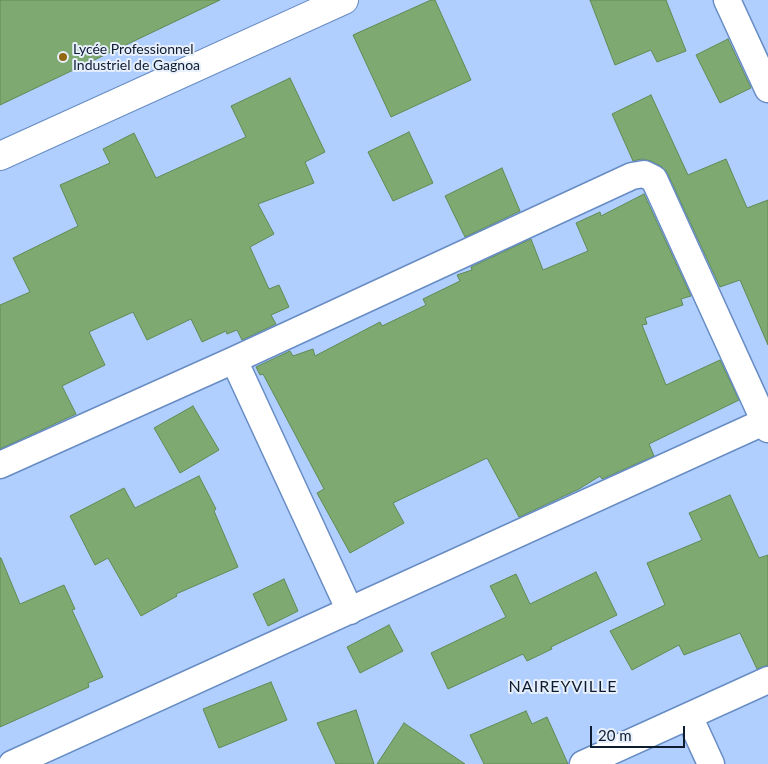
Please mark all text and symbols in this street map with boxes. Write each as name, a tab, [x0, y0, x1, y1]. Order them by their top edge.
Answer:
place label: Lycée Professionnel Industriel de Gagnoa	[73, 41, 200, 74]
marker: Lycée Professionnel Industriel de Gagnoa	[57, 51, 69, 63]
district label: NAIREYVILLE	[507, 677, 619, 697]
scale bar	[593, 716, 688, 748]
text: 20 m	[598, 726, 632, 744]

